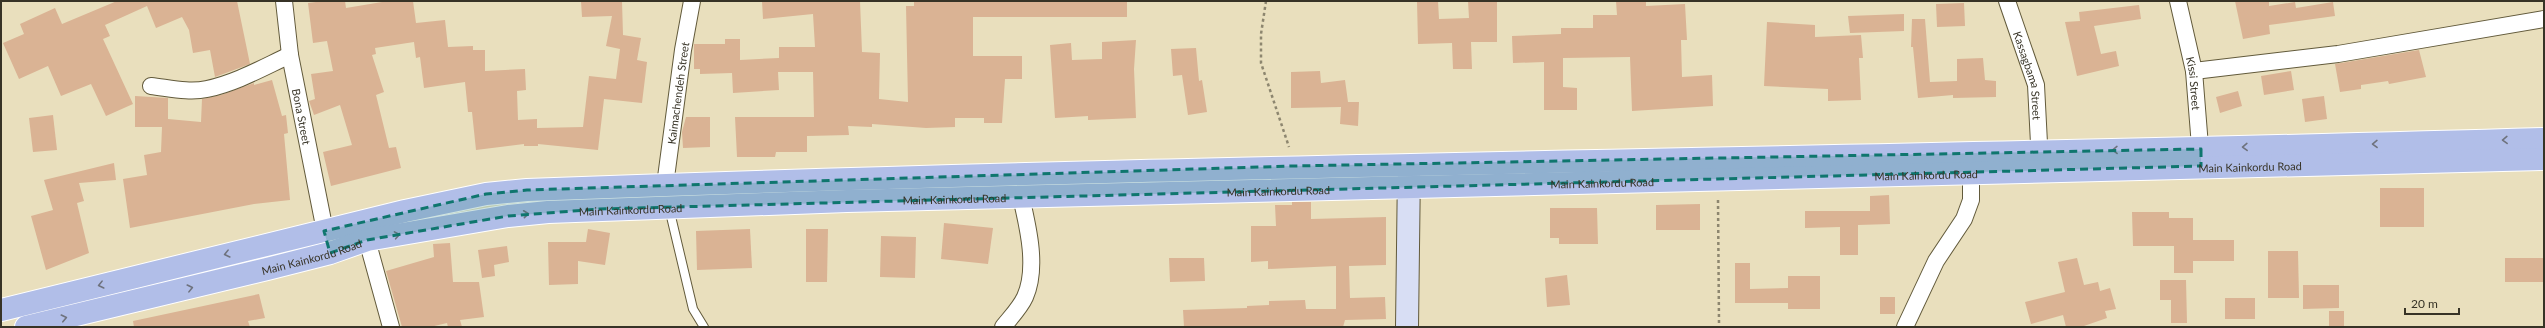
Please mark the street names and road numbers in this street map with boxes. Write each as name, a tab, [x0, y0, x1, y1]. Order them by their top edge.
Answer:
street label: Kassagbama Street	[2011, 29, 2044, 120]
street label: Kaimachendeh Street	[664, 41, 691, 145]
street label: Kissi Street	[2184, 55, 2204, 111]
street label: Bona Street	[290, 87, 314, 146]
street label: Main Kainkordu Road	[2198, 158, 2302, 174]
street label: Main Kainkordu Road	[1874, 167, 1978, 182]
street label: Main Kainkordu Road	[1550, 175, 1654, 190]
street label: Main Kainkordu Road	[1226, 183, 1330, 198]
street label: Main Kainkordu Road	[903, 191, 1006, 206]
street label: Main Kainkordu Road	[579, 201, 683, 217]
street label: Main Kainkordu Road	[260, 236, 363, 277]

